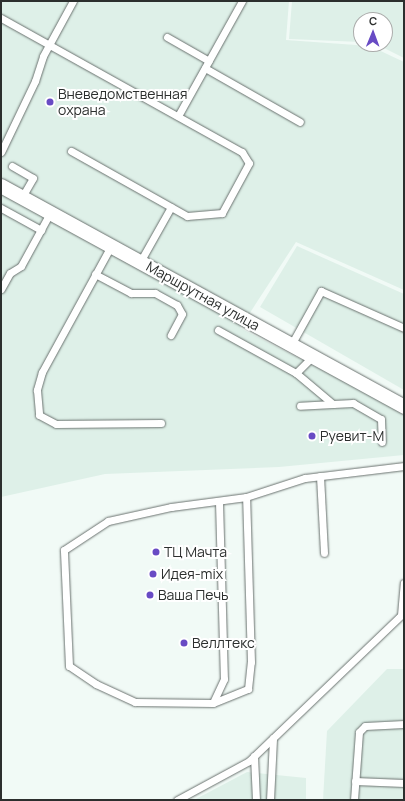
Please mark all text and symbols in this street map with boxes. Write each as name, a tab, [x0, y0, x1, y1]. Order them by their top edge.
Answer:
north arrow	[353, 12, 393, 52]
text: С	[369, 13, 377, 28]
place label: Вневедомственная охрана	[58, 86, 187, 118]
marker: Вневедомственная охрана	[45, 97, 55, 107]
street label: Маршрутная улица	[143, 258, 263, 334]
place label: Руевит-М	[320, 428, 384, 444]
marker: Руевит-М	[307, 431, 317, 441]
place label: ТЦ Мачта	[164, 544, 227, 560]
marker: ТЦ Мачта	[151, 547, 161, 557]
place label: Идея-mix	[161, 566, 223, 582]
marker: Идея-mix	[148, 569, 158, 579]
place label: Ваша Печь	[158, 587, 229, 603]
marker: Ваша Печь	[145, 590, 155, 600]
place label: Веллтекс	[192, 635, 255, 651]
marker: Веллтекс	[179, 638, 189, 648]

